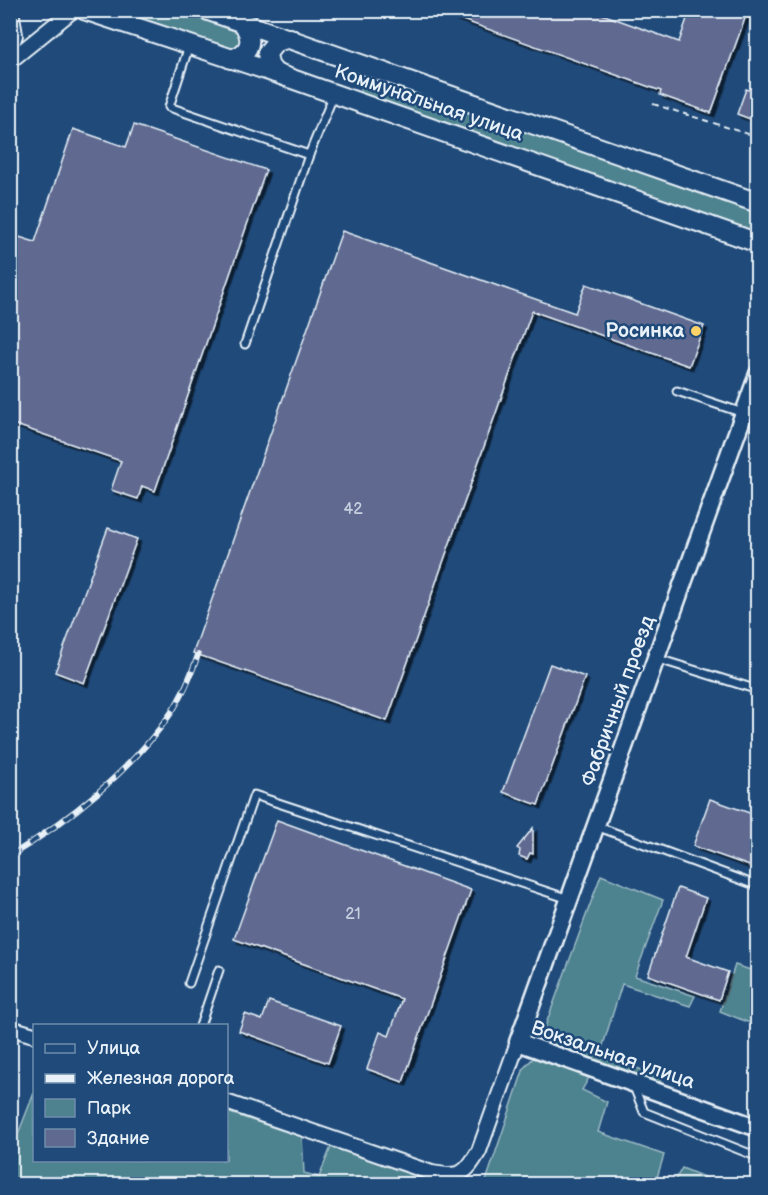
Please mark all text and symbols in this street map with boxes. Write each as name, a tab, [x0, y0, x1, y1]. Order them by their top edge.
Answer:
street label: Коммунальная улица	[331, 59, 527, 147]
place label: Росинка	[605, 319, 684, 343]
marker: Росинка	[689, 324, 703, 338]
house number: 42	[343, 500, 363, 519]
street label: Фабричный проезд	[576, 612, 660, 790]
house number: 21	[345, 905, 361, 924]
street label: Вокзальная улица	[528, 1016, 698, 1094]
legend	[33, 1024, 228, 1162]
text: Улица	[87, 1038, 141, 1059]
text: Железная дорога	[87, 1068, 235, 1089]
text: Парк	[87, 1098, 131, 1119]
text: Здание	[87, 1128, 149, 1149]

